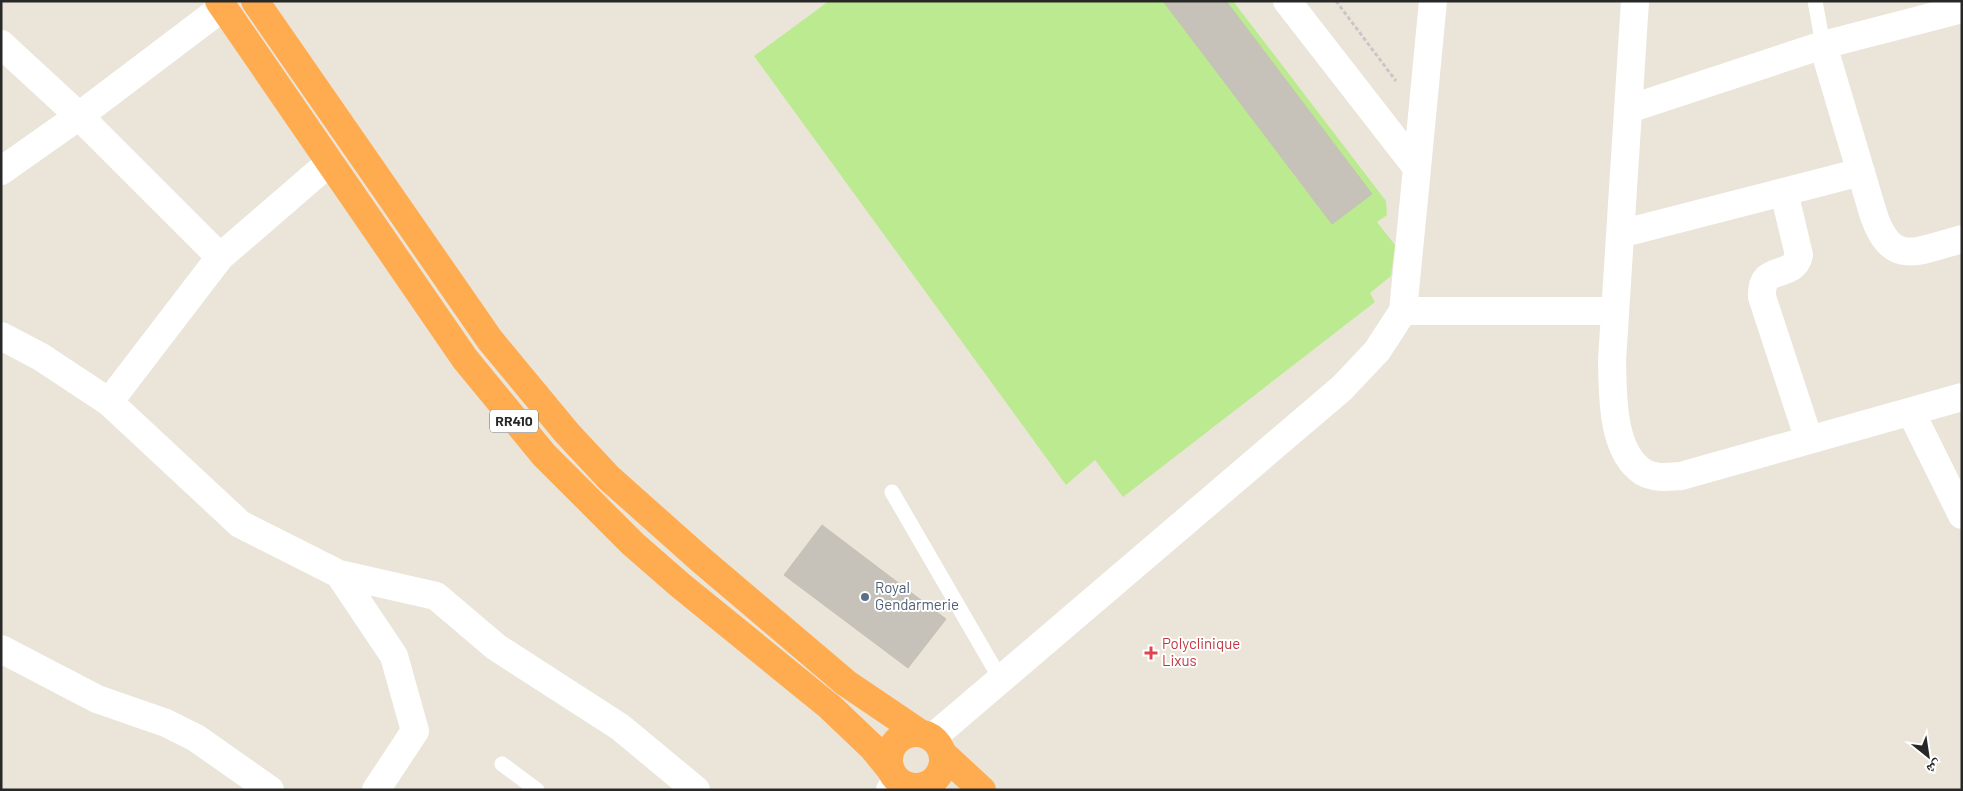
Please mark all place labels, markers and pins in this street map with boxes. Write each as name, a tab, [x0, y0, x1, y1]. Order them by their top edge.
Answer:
place label: Royal Gendarmerie	[875, 578, 959, 613]
marker: Royal Gendarmerie	[859, 591, 871, 603]
place label: Polyclinique Lixus	[1162, 634, 1240, 669]
marker: Polyclinique Lixus	[1144, 646, 1158, 660]

